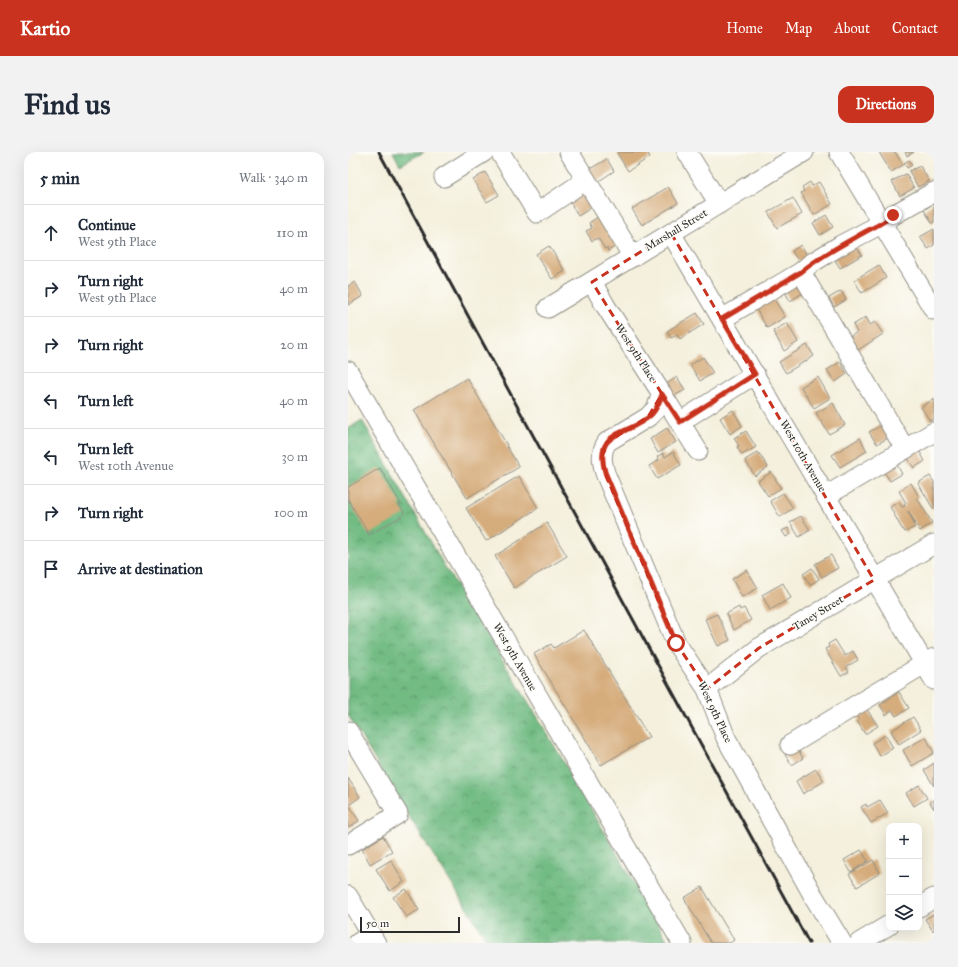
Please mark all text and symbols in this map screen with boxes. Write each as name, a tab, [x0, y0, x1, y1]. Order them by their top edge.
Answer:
text: Kartio	[20, 17, 70, 40]
text: Home	[726, 20, 763, 37]
text: Map	[785, 20, 812, 37]
text: About	[834, 20, 870, 37]
text: Contact	[892, 20, 938, 37]
button: Directions	[838, 86, 934, 123]
text: Find us	[24, 87, 110, 122]
text: 5 min	[40, 168, 80, 189]
text: Walk · 340 m	[239, 170, 308, 186]
street label: Marshall Street	[642, 206, 710, 254]
route end	[884, 206, 902, 224]
text: Continue	[78, 216, 136, 234]
icon: ahead	[40, 222, 62, 244]
text: 110 m	[276, 225, 308, 241]
text: West 9th Place	[78, 234, 156, 250]
text: Turn right	[78, 272, 143, 290]
icon: right	[40, 278, 62, 300]
text: 40 m	[279, 281, 308, 297]
text: West 9th Place	[78, 290, 156, 306]
street label: West 9th Place	[612, 322, 660, 385]
icon: right	[40, 334, 62, 356]
text: Turn right	[78, 336, 143, 354]
text: 20 m	[280, 337, 308, 353]
icon: left	[40, 390, 62, 412]
text: Turn left	[78, 392, 134, 410]
text: 40 m	[279, 393, 308, 409]
street label: West 10th Avenue	[777, 418, 829, 495]
text: Turn left	[78, 440, 134, 458]
icon: left	[40, 446, 62, 468]
text: 30 m	[282, 449, 308, 465]
text: West 10th Avenue	[78, 458, 174, 474]
icon: right	[40, 502, 62, 524]
text: Turn right	[78, 504, 143, 522]
text: 100 m	[274, 505, 308, 521]
icon: arrive	[40, 558, 62, 580]
text: Arrive at destination	[78, 560, 203, 578]
street label: Taney Street	[790, 593, 846, 633]
street label: West 9th Avenue	[490, 621, 540, 694]
route start	[667, 634, 685, 652]
street label: West 9th Place	[695, 679, 735, 745]
map controls	[886, 823, 922, 931]
button: +	[886, 823, 922, 859]
button: −	[886, 859, 922, 895]
button: layers	[886, 895, 922, 931]
scale bar	[360, 915, 460, 934]
text: 50 m	[366, 917, 389, 930]

